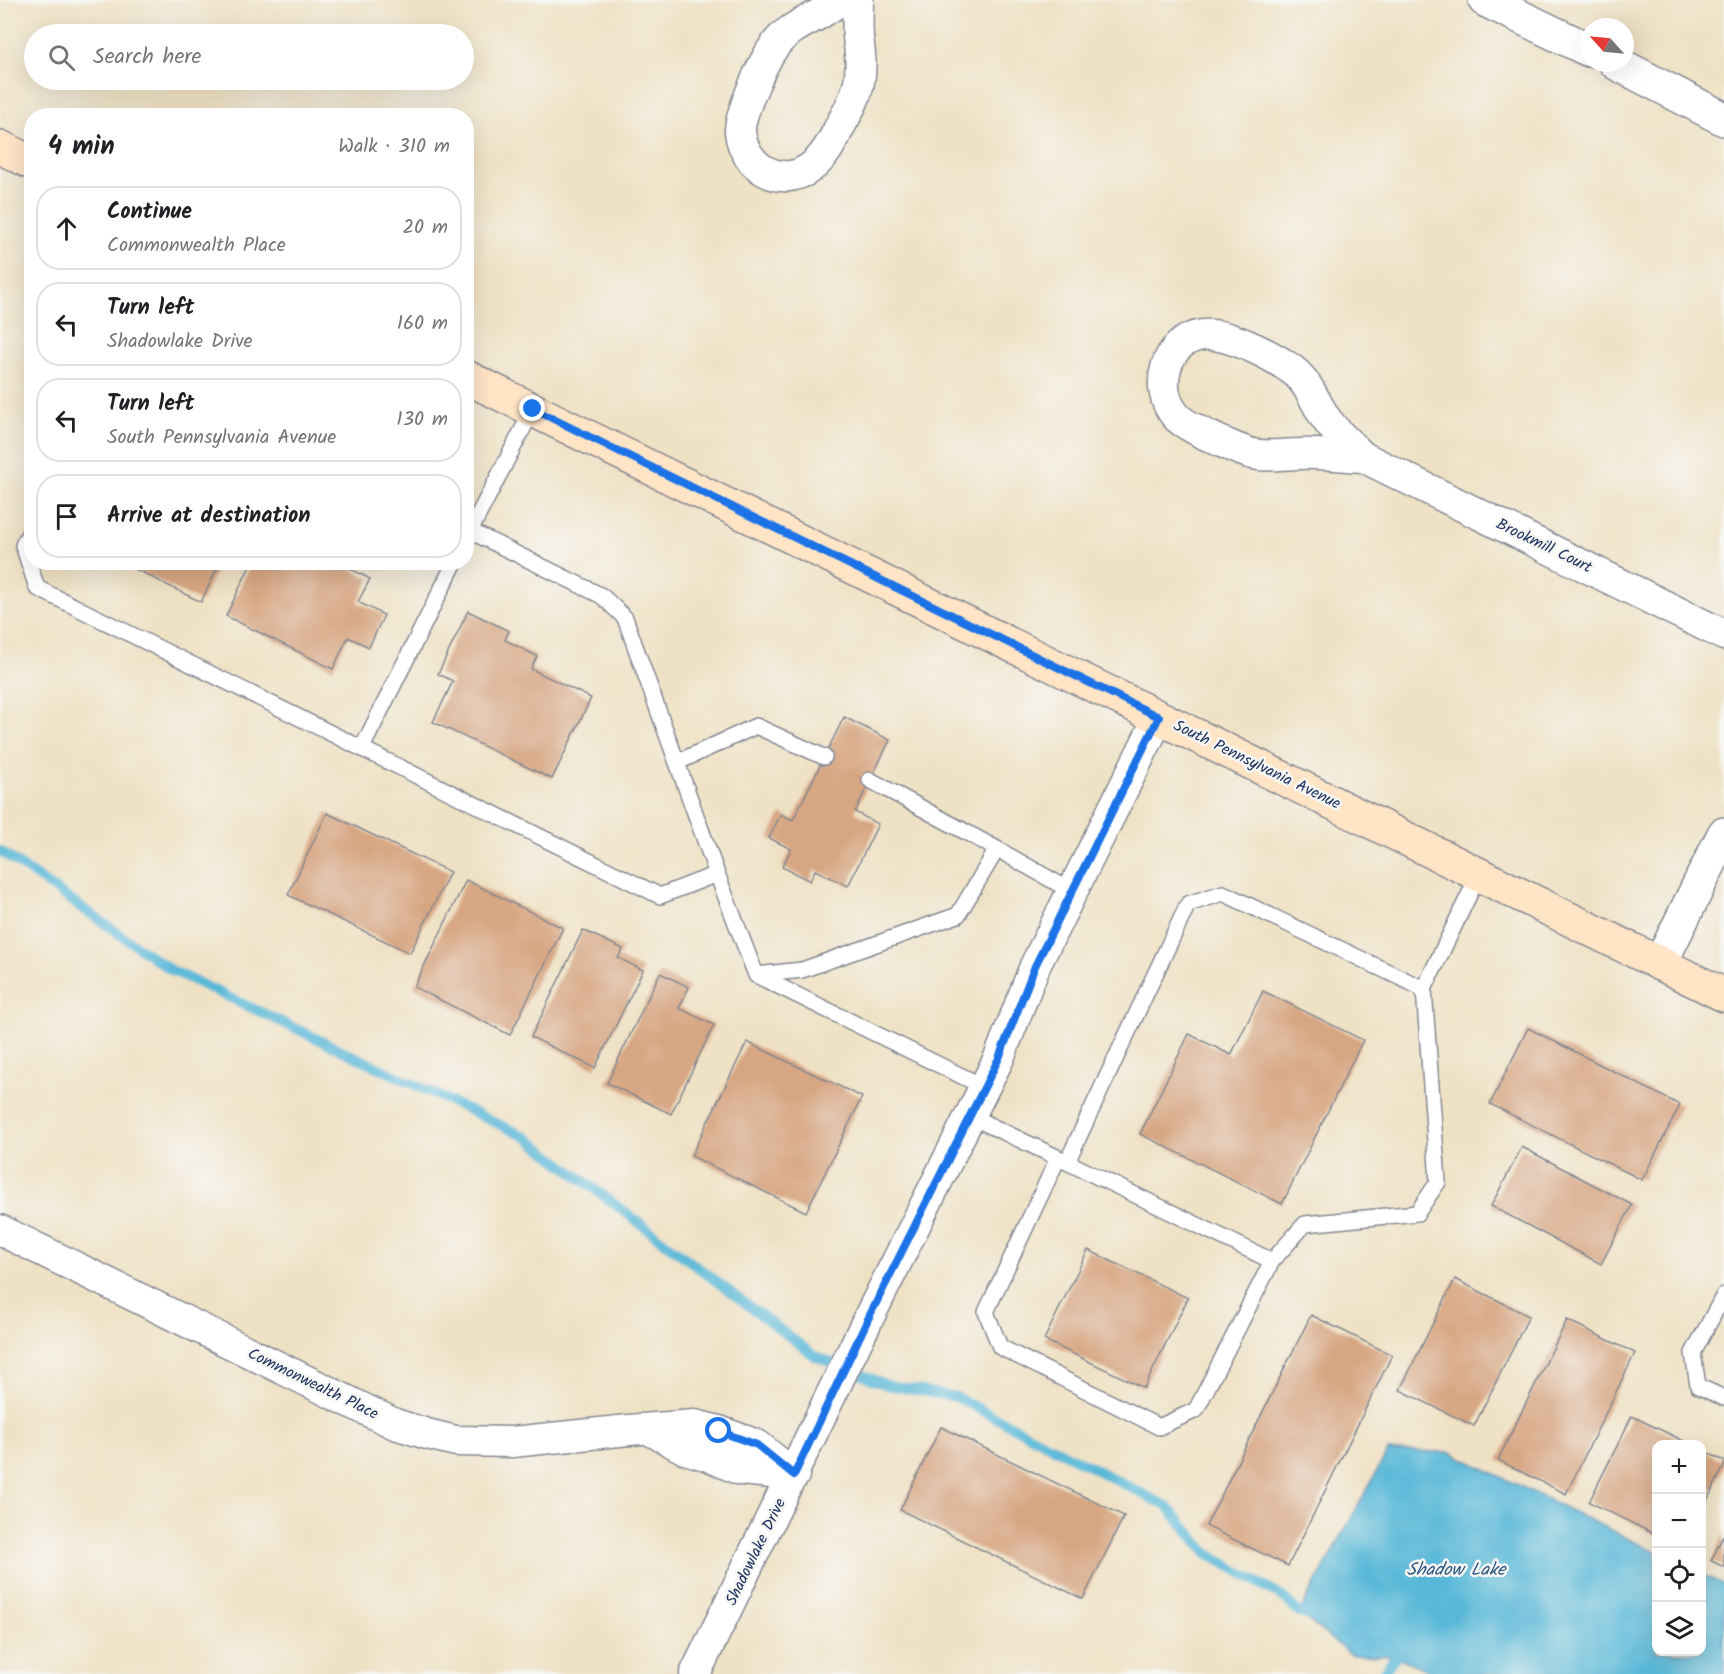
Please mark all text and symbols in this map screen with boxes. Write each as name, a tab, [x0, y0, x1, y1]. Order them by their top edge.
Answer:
north arrow	[1580, 18, 1634, 72]
search box	[24, 24, 474, 90]
text: Search here	[93, 40, 201, 75]
icon: search	[45, 41, 78, 74]
text: 4 min	[48, 126, 115, 168]
text: Walk · 310 m	[338, 131, 450, 163]
text: Continue	[107, 195, 192, 230]
icon: ahead	[50, 212, 83, 245]
text: 20 m	[402, 212, 448, 244]
text: Commonwealth Place	[107, 230, 286, 262]
text: Turn left	[107, 291, 194, 326]
icon: left	[50, 308, 83, 341]
text: 160 m	[397, 308, 448, 340]
text: Shadowlake Drive	[107, 326, 253, 358]
text: Turn left	[107, 387, 194, 422]
route end	[519, 395, 545, 421]
icon: left	[50, 404, 83, 437]
text: 130 m	[396, 404, 448, 436]
text: South Pennsylvania Avenue	[107, 422, 336, 454]
text: Arrive at destination	[107, 499, 310, 534]
icon: arrive	[50, 500, 83, 533]
street label: Brookmill Court	[1492, 512, 1597, 580]
street label: South Pennsylvania Avenue	[1169, 714, 1345, 816]
street label: Commonwealth Place	[243, 1341, 383, 1427]
route start	[705, 1417, 731, 1443]
map controls	[1652, 1440, 1706, 1656]
button: +	[1652, 1440, 1706, 1494]
street label: Shadowlake Drive	[719, 1494, 793, 1610]
button: −	[1652, 1494, 1706, 1548]
button: locate	[1652, 1548, 1706, 1602]
water label: Shadow Lake	[1407, 1556, 1507, 1585]
button: layers	[1652, 1602, 1706, 1656]

